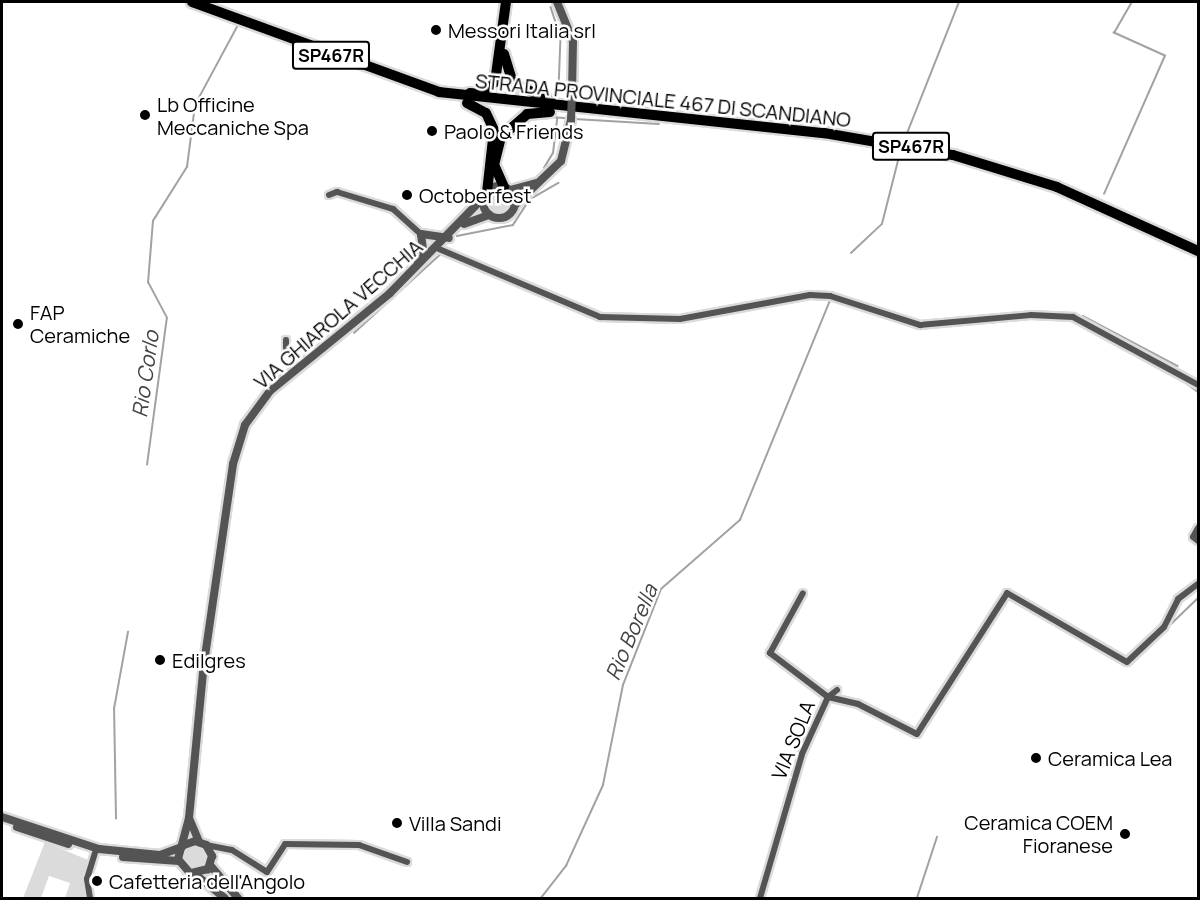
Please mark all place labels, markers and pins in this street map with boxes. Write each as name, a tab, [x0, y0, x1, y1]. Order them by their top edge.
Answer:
place label: Messori Italia srl	[448, 18, 596, 42]
marker: Messori Italia srl	[429, 23, 443, 37]
place label: Lb Officine Meccaniche Spa	[157, 92, 309, 139]
marker: Lb Officine Meccaniche Spa	[138, 108, 152, 122]
place label: Paolo & Friends	[444, 119, 584, 143]
marker: Paolo & Friends	[425, 124, 439, 138]
place label: Octoberfest	[419, 183, 532, 207]
marker: Octoberfest	[400, 188, 414, 202]
place label: FAP Ceramiche	[30, 300, 130, 347]
marker: FAP Ceramiche	[11, 317, 25, 331]
place label: Edilgres	[172, 648, 246, 672]
marker: Edilgres	[153, 653, 167, 667]
place label: Ceramica Lea	[1048, 746, 1172, 770]
marker: Ceramica Lea	[1029, 751, 1043, 765]
place label: Ceramica COEM Fioranese	[964, 810, 1113, 857]
place label: Villa Sandi	[409, 811, 502, 835]
marker: Villa Sandi	[390, 816, 404, 830]
marker: Ceramica COEM Fioranese	[1118, 827, 1132, 841]
place label: Cafetteria dell'Angolo	[109, 869, 305, 893]
marker: Cafetteria dell'Angolo	[90, 874, 104, 888]

